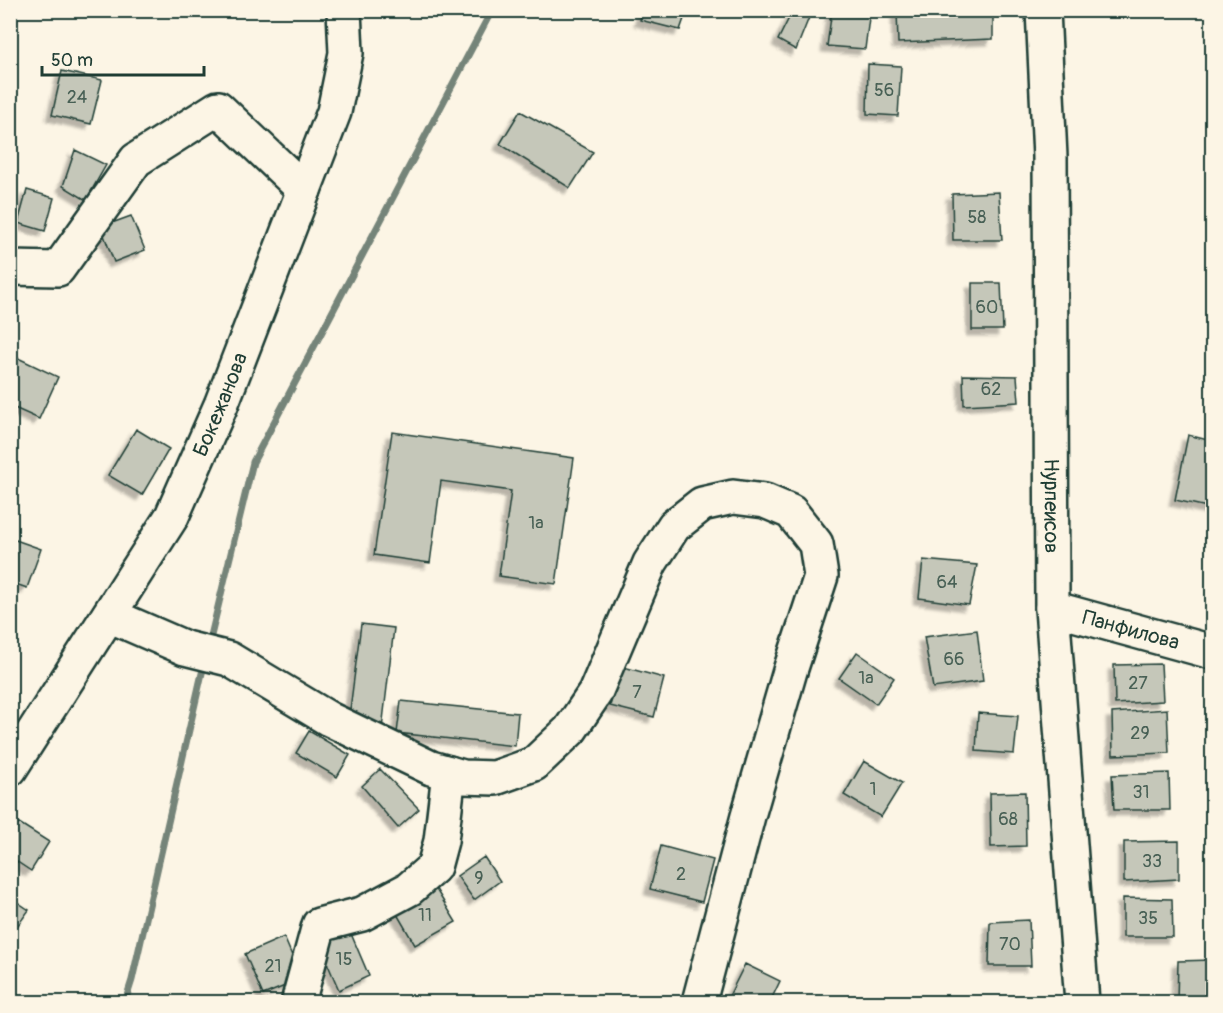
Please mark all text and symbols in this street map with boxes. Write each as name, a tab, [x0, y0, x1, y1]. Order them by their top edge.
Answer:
scale bar	[42, 39, 204, 77]
text: 50 m	[51, 49, 93, 72]
house number: 56	[874, 79, 894, 102]
house number: 24	[67, 86, 88, 109]
house number: 58	[968, 206, 986, 229]
house number: 60	[976, 296, 998, 319]
street label: Бокежанова	[186, 349, 254, 461]
house number: 62	[981, 378, 1001, 401]
street label: Нурпеисов	[1038, 458, 1065, 553]
house number: 1а	[528, 512, 544, 535]
house number: 64	[937, 571, 958, 594]
street label: Панфилова	[1080, 604, 1183, 656]
house number: 66	[944, 648, 964, 671]
house number: 1а	[858, 667, 874, 690]
house number: 27	[1128, 672, 1148, 695]
house number: 7	[632, 681, 642, 704]
house number: 29	[1130, 722, 1150, 745]
house number: 1	[869, 778, 877, 801]
house number: 31	[1132, 781, 1150, 804]
house number: 68	[998, 808, 1018, 831]
house number: 33	[1142, 850, 1162, 873]
house number: 2	[676, 863, 686, 886]
house number: 9	[474, 867, 484, 890]
house number: 11	[418, 904, 432, 927]
house number: 35	[1138, 907, 1158, 930]
house number: 70	[999, 933, 1021, 956]
house number: 15	[336, 948, 352, 971]
house number: 21	[264, 955, 282, 978]

